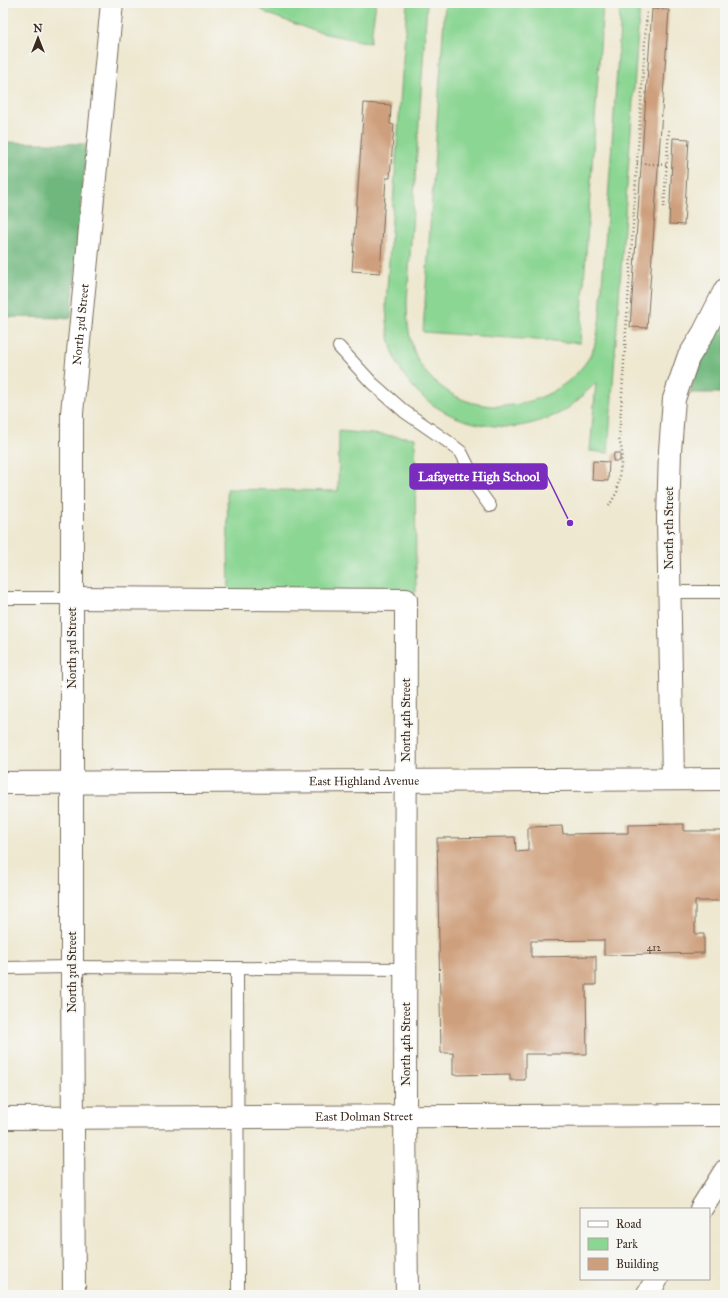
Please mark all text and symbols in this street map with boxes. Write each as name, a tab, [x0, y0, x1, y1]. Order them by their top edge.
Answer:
north arrow	[18, 18, 58, 58]
text: N	[33, 22, 43, 35]
street label: North 3rd Street	[70, 282, 92, 366]
callout: Lafayette High School	[410, 464, 547, 489]
text: Lafayette High School	[418, 469, 540, 485]
street label: North 5th Street	[662, 486, 676, 569]
street label: North 3rd Street	[65, 606, 79, 689]
street label: North 4th Street	[399, 677, 413, 762]
street label: East Highland Avenue	[309, 774, 419, 789]
street label: North 3rd Street	[65, 930, 79, 1013]
house number: 412	[647, 942, 661, 954]
street label: North 4th Street	[399, 1001, 413, 1086]
street label: East Dolman Street	[315, 1109, 414, 1124]
legend	[580, 1208, 710, 1280]
text: Road	[616, 1217, 642, 1231]
text: Park	[616, 1237, 638, 1251]
text: Building	[616, 1257, 659, 1272]

